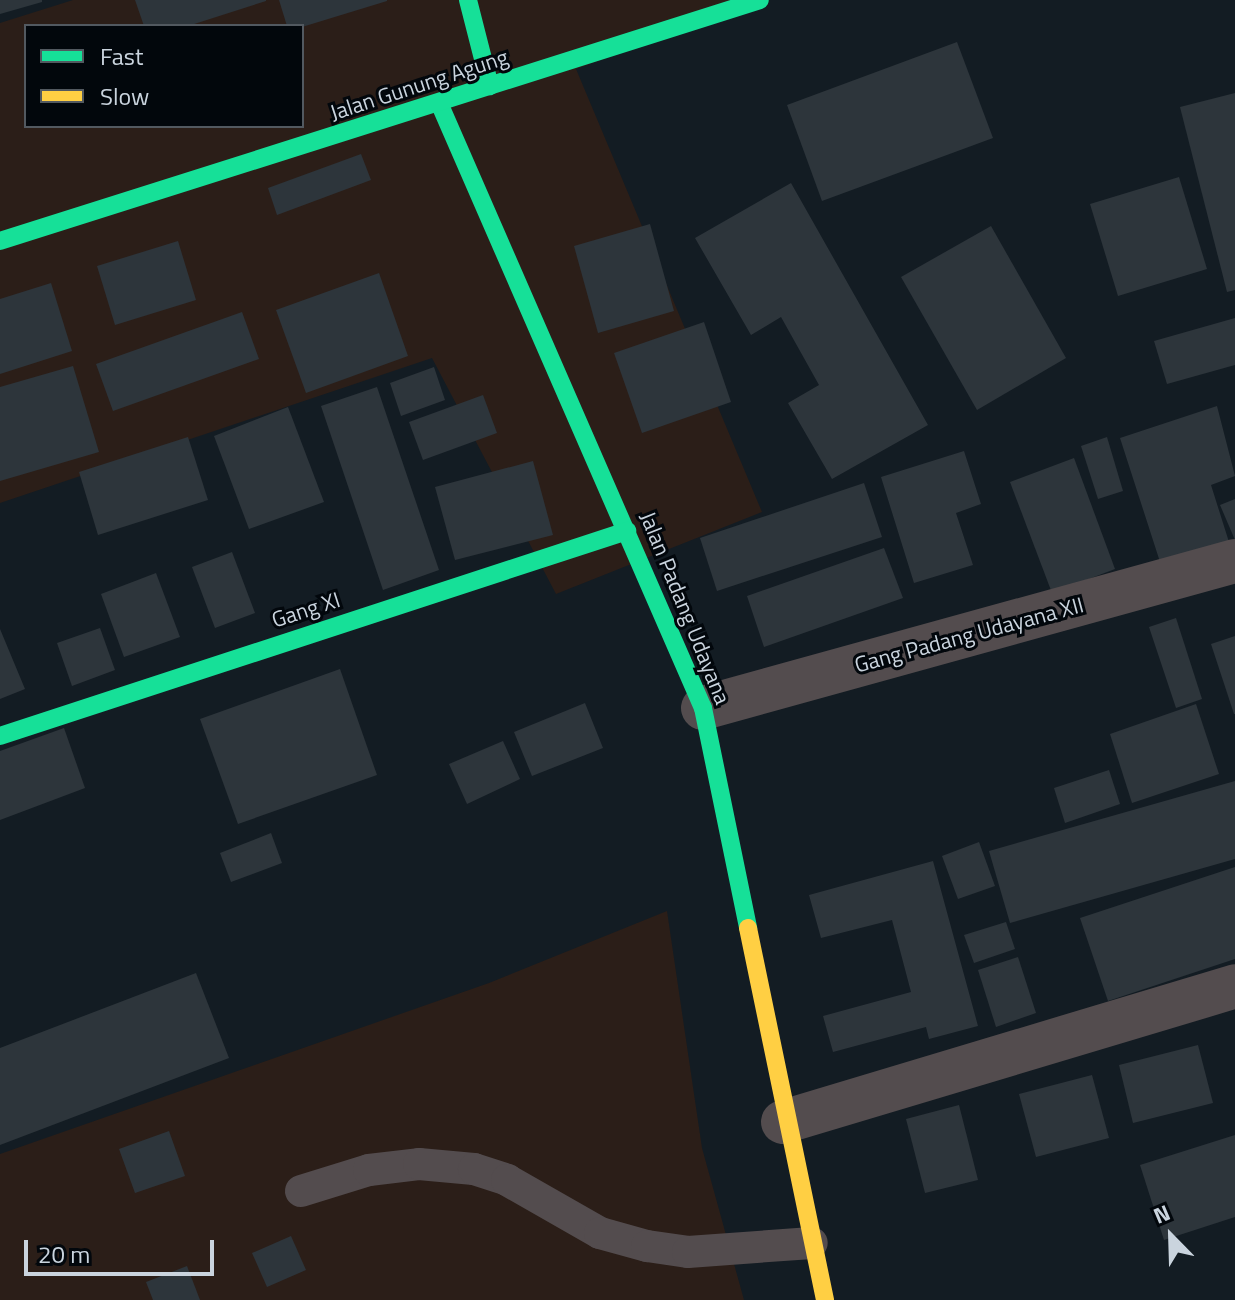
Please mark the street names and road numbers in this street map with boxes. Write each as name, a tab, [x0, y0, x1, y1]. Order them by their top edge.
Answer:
street label: Jalan Gunung Agung	[327, 44, 511, 126]
street label: Jalan Padang Udayana	[634, 508, 736, 708]
street label: Gang XI	[269, 587, 343, 633]
street label: Gang Padang Udayana XII	[852, 592, 1086, 678]

